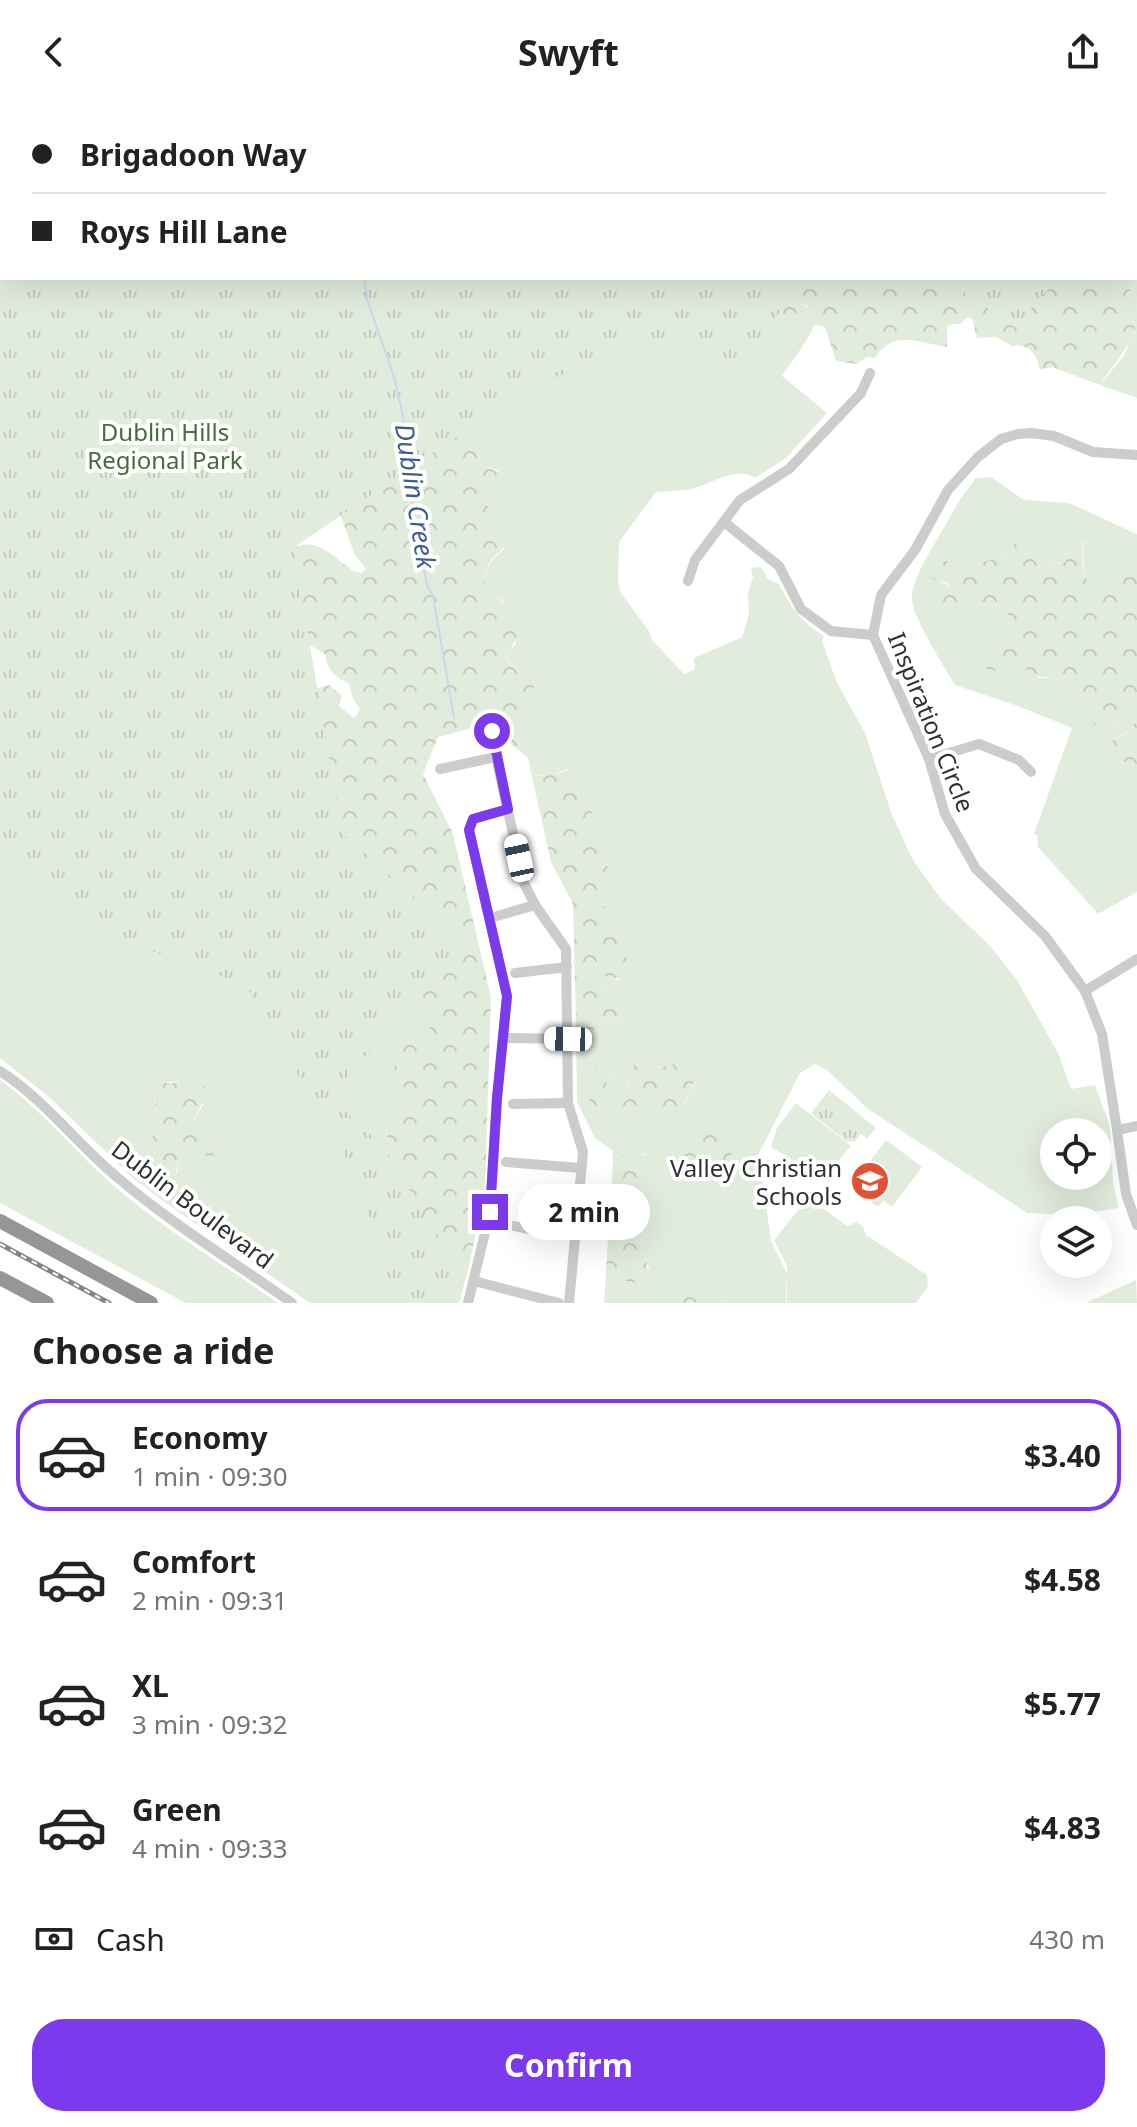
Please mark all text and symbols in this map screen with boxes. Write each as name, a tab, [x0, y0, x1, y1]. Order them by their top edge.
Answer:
text: Swyft	[518, 28, 619, 77]
icon: back	[32, 30, 76, 74]
icon: share	[1061, 30, 1105, 74]
text: Brigadoon Way	[80, 134, 307, 175]
text: Roys Hill Lane	[80, 211, 288, 252]
park label: Dublin Hills Regional Park	[87, 415, 243, 476]
water label: Dublin Creek	[387, 421, 445, 572]
street label: Inspiration Circle	[881, 627, 983, 817]
route start	[474, 713, 510, 749]
car	[502, 832, 536, 884]
car	[544, 1027, 592, 1051]
map controls	[1040, 1118, 1112, 1278]
button: locate	[1040, 1118, 1112, 1190]
street label: Dublin Boulevard	[105, 1132, 281, 1276]
place label: Valley Christian Schools	[670, 1151, 842, 1212]
school or university icon: Valley Christian Schools	[849, 1160, 891, 1202]
callout: 2 min	[518, 1184, 650, 1240]
route end	[472, 1194, 508, 1230]
text: 2 min	[548, 1194, 620, 1230]
button: layers	[1040, 1206, 1112, 1278]
text: Choose a ride	[32, 1326, 274, 1375]
text: Economy	[132, 1417, 268, 1458]
icon: car	[36, 1419, 108, 1491]
text: $3.40	[1024, 1435, 1101, 1476]
text: 1 min · 09:30	[132, 1458, 288, 1494]
text: Comfort	[132, 1541, 256, 1582]
icon: car	[36, 1543, 108, 1615]
text: $4.58	[1024, 1559, 1101, 1600]
text: 2 min · 09:31	[132, 1582, 288, 1618]
text: XL	[132, 1665, 169, 1706]
icon: car	[36, 1667, 108, 1739]
text: $5.77	[1024, 1683, 1101, 1724]
text: 3 min · 09:32	[132, 1706, 288, 1742]
text: Green	[132, 1789, 222, 1830]
icon: car	[36, 1791, 108, 1863]
text: $4.83	[1024, 1807, 1101, 1848]
text: 4 min · 09:33	[132, 1830, 288, 1866]
icon: cash	[32, 1917, 76, 1961]
text: Cash	[96, 1919, 165, 1960]
text: 430 m	[1029, 1921, 1105, 1957]
button: Confirm	[32, 2019, 1105, 2111]

